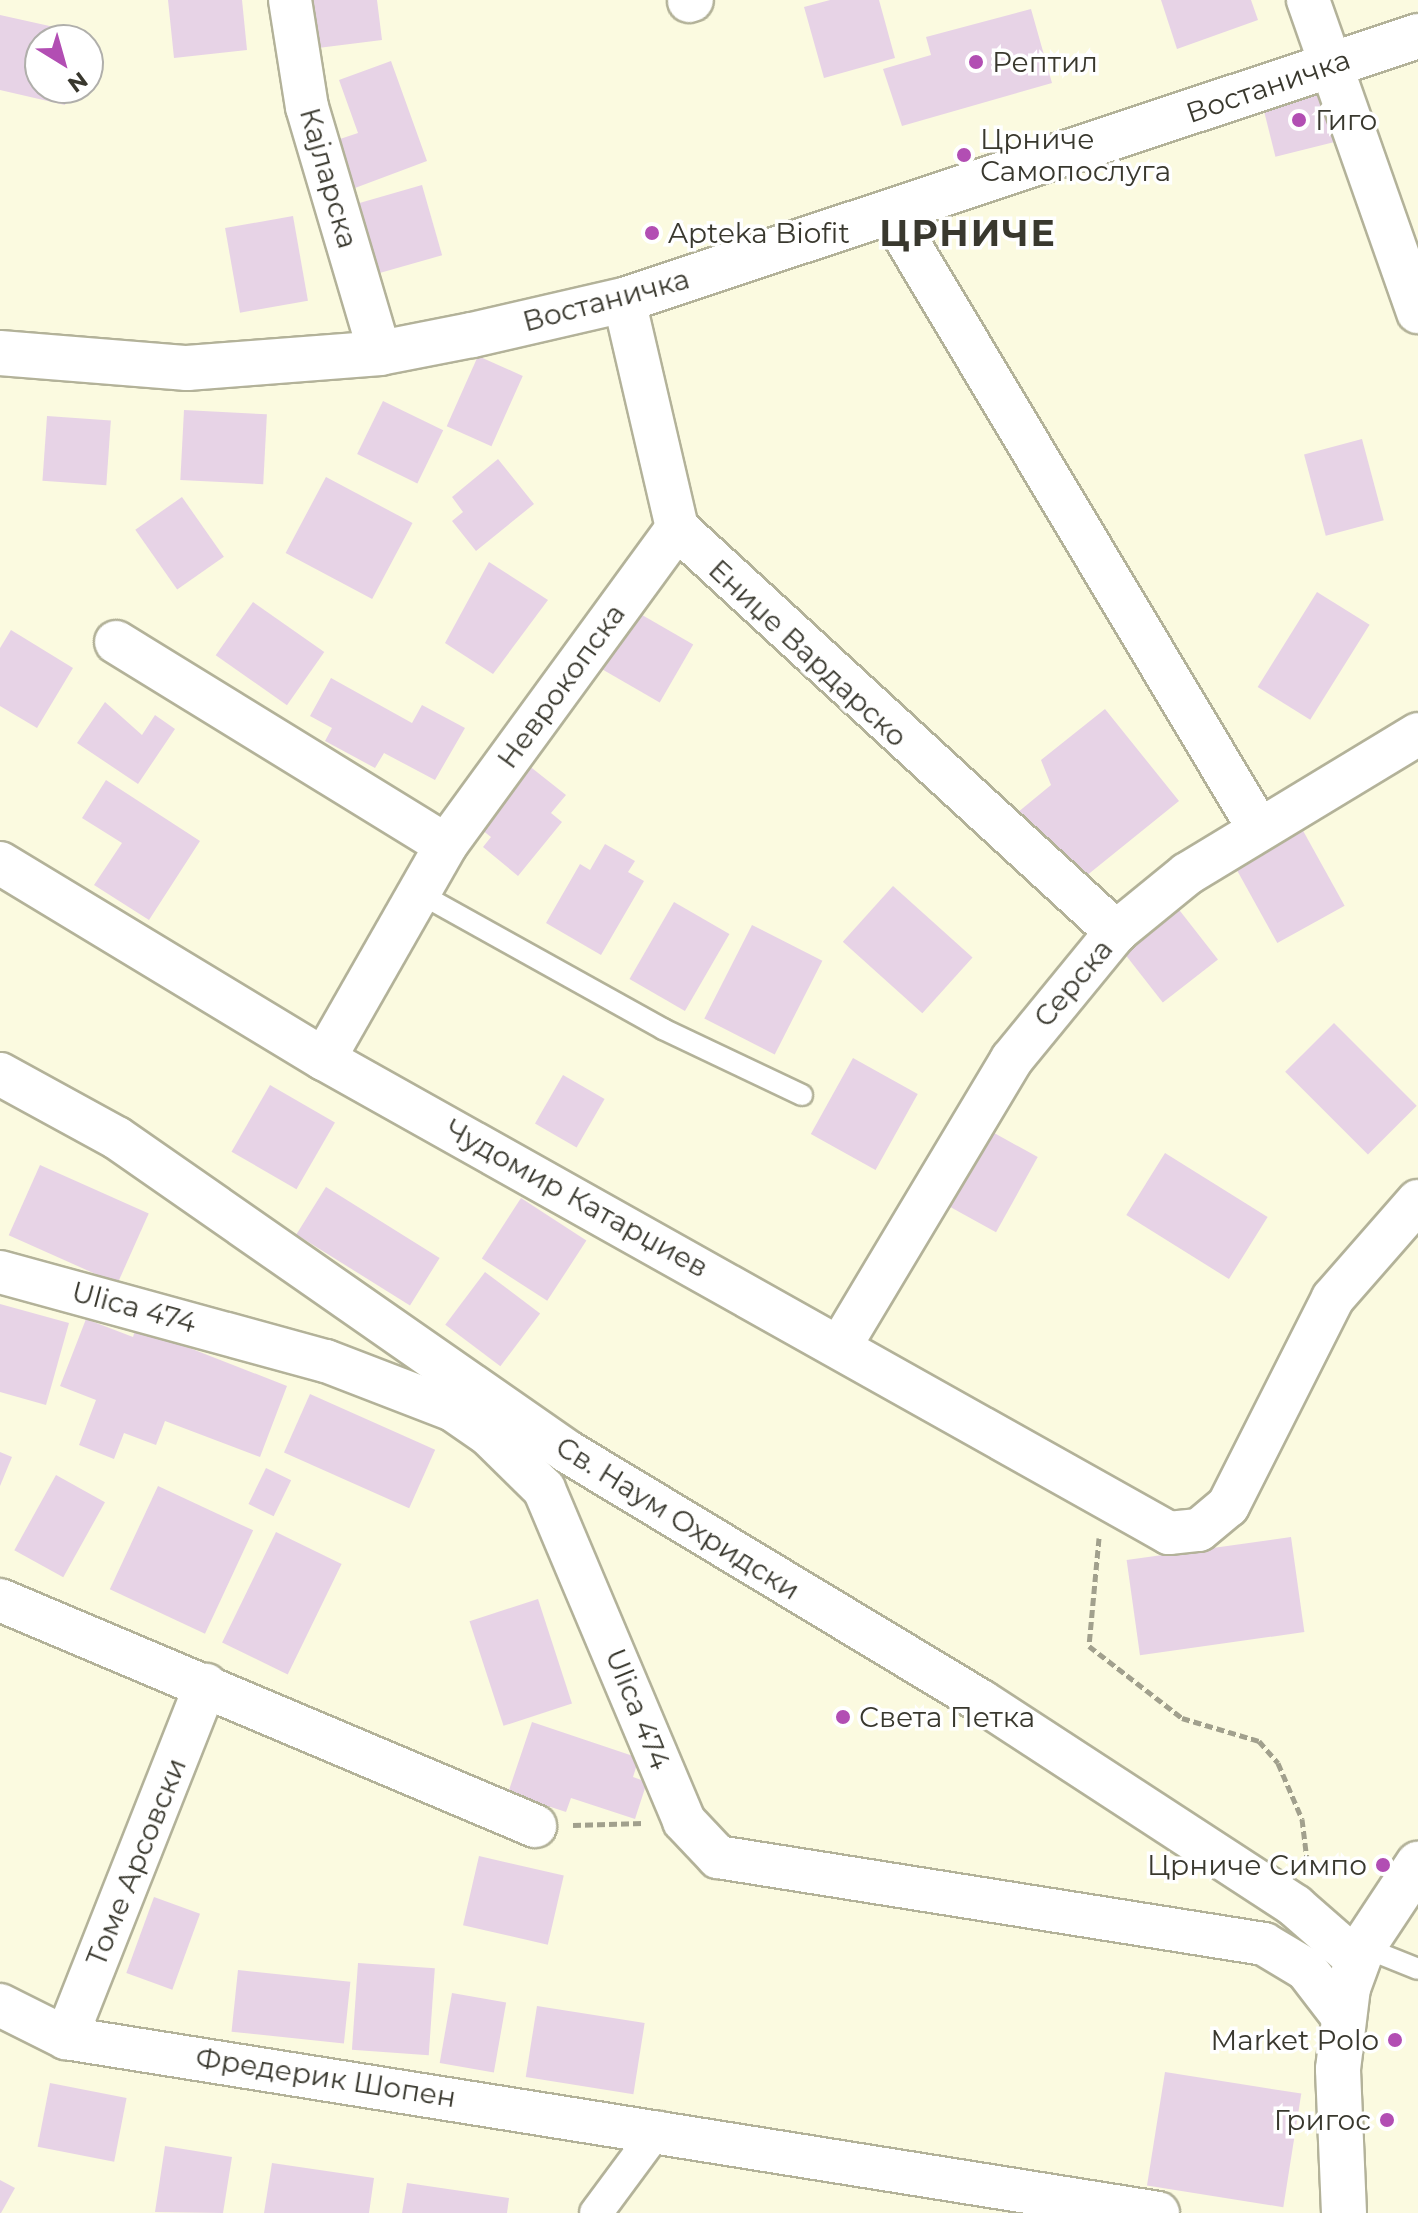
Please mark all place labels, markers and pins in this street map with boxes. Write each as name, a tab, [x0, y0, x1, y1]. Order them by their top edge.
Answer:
place label: Рептил	[992, 45, 1098, 79]
marker: Рептил	[967, 53, 985, 71]
place label: Гиго	[1315, 103, 1377, 137]
marker: Гиго	[1290, 111, 1308, 129]
place label: Црниче Самопослуга	[980, 122, 1171, 188]
marker: Црниче Самопослуга	[955, 146, 973, 164]
place label: Apteka Biofit	[668, 216, 850, 250]
marker: Apteka Biofit	[643, 224, 661, 242]
place label: Света Петка	[859, 1700, 1035, 1734]
marker: Света Петка	[834, 1708, 852, 1726]
place label: Црниче Симпо	[1147, 1848, 1367, 1882]
marker: Црниче Симпо	[1374, 1856, 1392, 1874]
place label: Market Polo	[1211, 2023, 1379, 2057]
marker: Market Polo	[1386, 2031, 1404, 2049]
place label: Григос	[1274, 2103, 1371, 2137]
marker: Григос	[1378, 2111, 1396, 2129]

